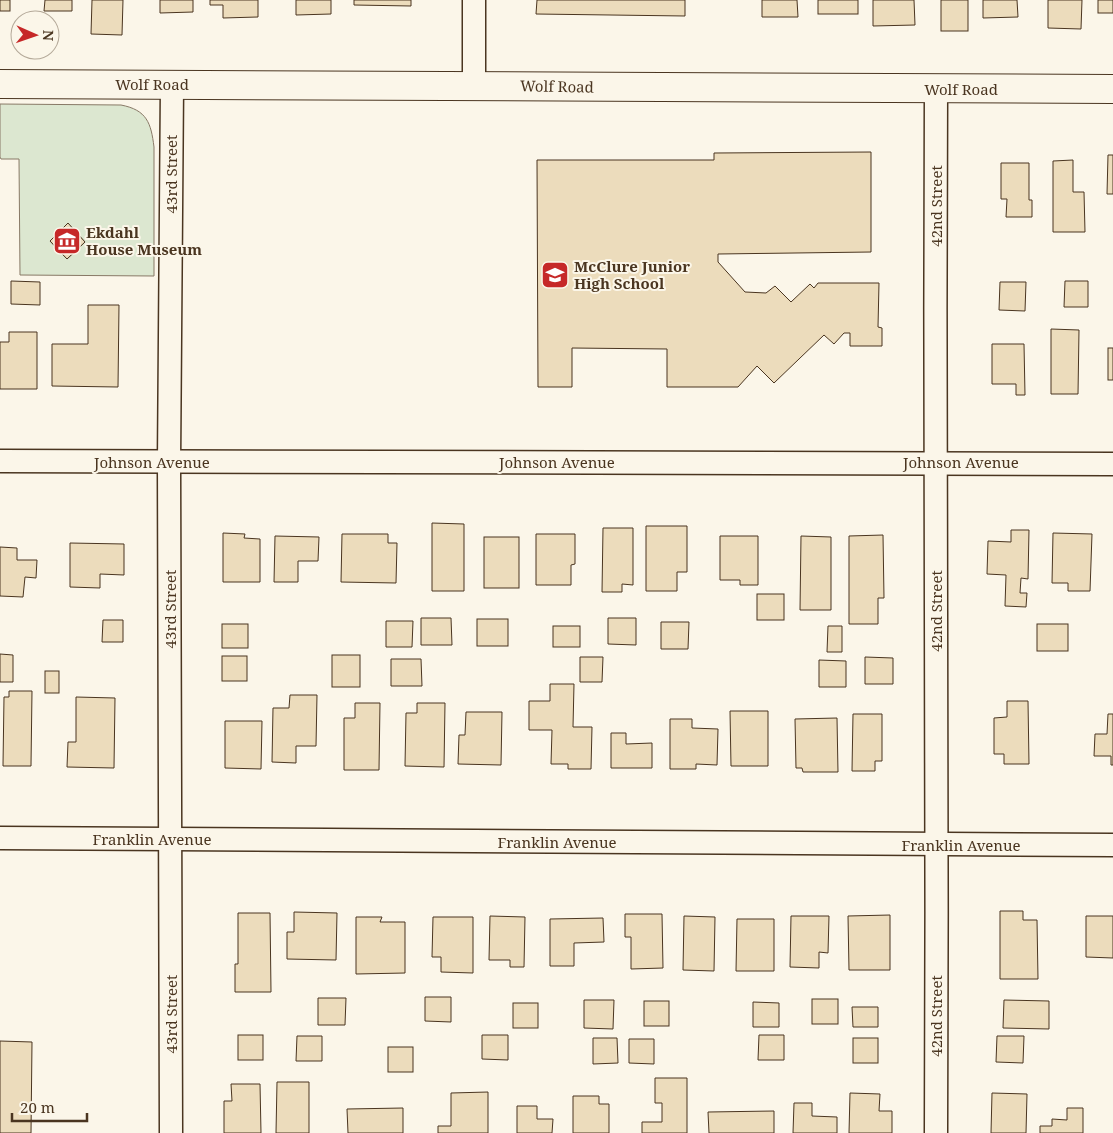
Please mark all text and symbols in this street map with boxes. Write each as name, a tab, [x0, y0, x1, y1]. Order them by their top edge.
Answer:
north arrow	[10, 10, 60, 60]
text: N	[39, 30, 58, 41]
street label: Wolf Road	[115, 74, 189, 94]
street label: Wolf Road	[520, 75, 594, 97]
street label: Wolf Road	[924, 79, 998, 99]
street label: 43rd Street	[161, 135, 181, 213]
street label: 42nd Street	[926, 165, 946, 247]
place label: Ekdahl House Museum	[86, 222, 202, 259]
museum icon: Ekdahl House Museum	[52, 226, 82, 256]
place label: McClure Junior High School	[574, 256, 690, 293]
school or university icon: McClure Junior High School	[540, 260, 570, 290]
street label: Johnson Avenue	[93, 452, 210, 472]
street label: Johnson Avenue	[498, 452, 615, 472]
street label: Johnson Avenue	[902, 452, 1019, 472]
street label: 43rd Street	[160, 570, 180, 648]
street label: 42nd Street	[926, 570, 946, 652]
street label: Franklin Avenue	[92, 829, 212, 849]
street label: Franklin Avenue	[497, 832, 617, 852]
street label: Franklin Avenue	[901, 835, 1021, 855]
street label: 43rd Street	[161, 975, 181, 1053]
street label: 42nd Street	[926, 975, 946, 1057]
scale bar	[12, 1090, 88, 1122]
text: 20 m	[20, 1097, 55, 1117]

